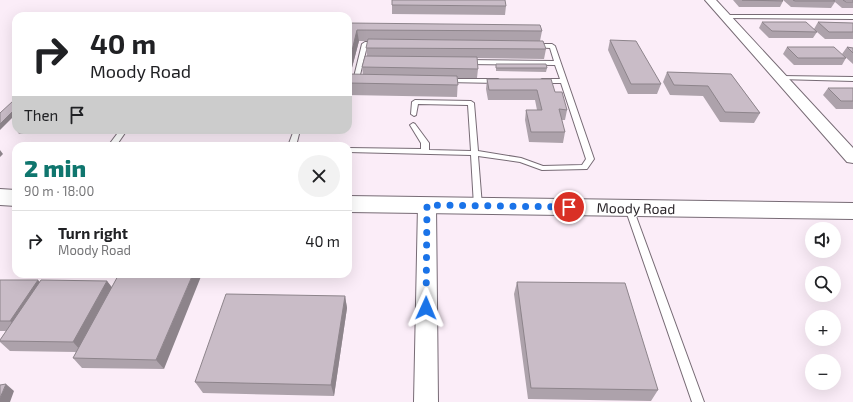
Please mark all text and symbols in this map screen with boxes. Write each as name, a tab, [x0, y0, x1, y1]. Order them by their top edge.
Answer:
text: 40 m	[90, 26, 156, 60]
icon: right	[24, 28, 76, 80]
text: Moody Road	[90, 60, 191, 82]
icon: arrive	[66, 104, 88, 126]
text: Then	[24, 106, 58, 124]
text: 2 min	[24, 153, 86, 182]
button: close	[298, 155, 340, 197]
text: 90 m · 18:00	[24, 183, 94, 199]
pin	[552, 190, 586, 224]
icon: arrive	[558, 196, 580, 218]
street label: Moody Road	[597, 199, 675, 217]
map controls	[805, 222, 841, 390]
button: sound	[805, 222, 841, 258]
text: Turn right	[58, 224, 128, 242]
icon: right	[24, 230, 46, 252]
text: 40 m	[305, 232, 340, 250]
text: Moody Road	[58, 242, 131, 258]
button: search	[805, 266, 841, 302]
position arrow	[405, 287, 447, 329]
button: +	[805, 310, 841, 346]
button: −	[805, 354, 841, 390]

